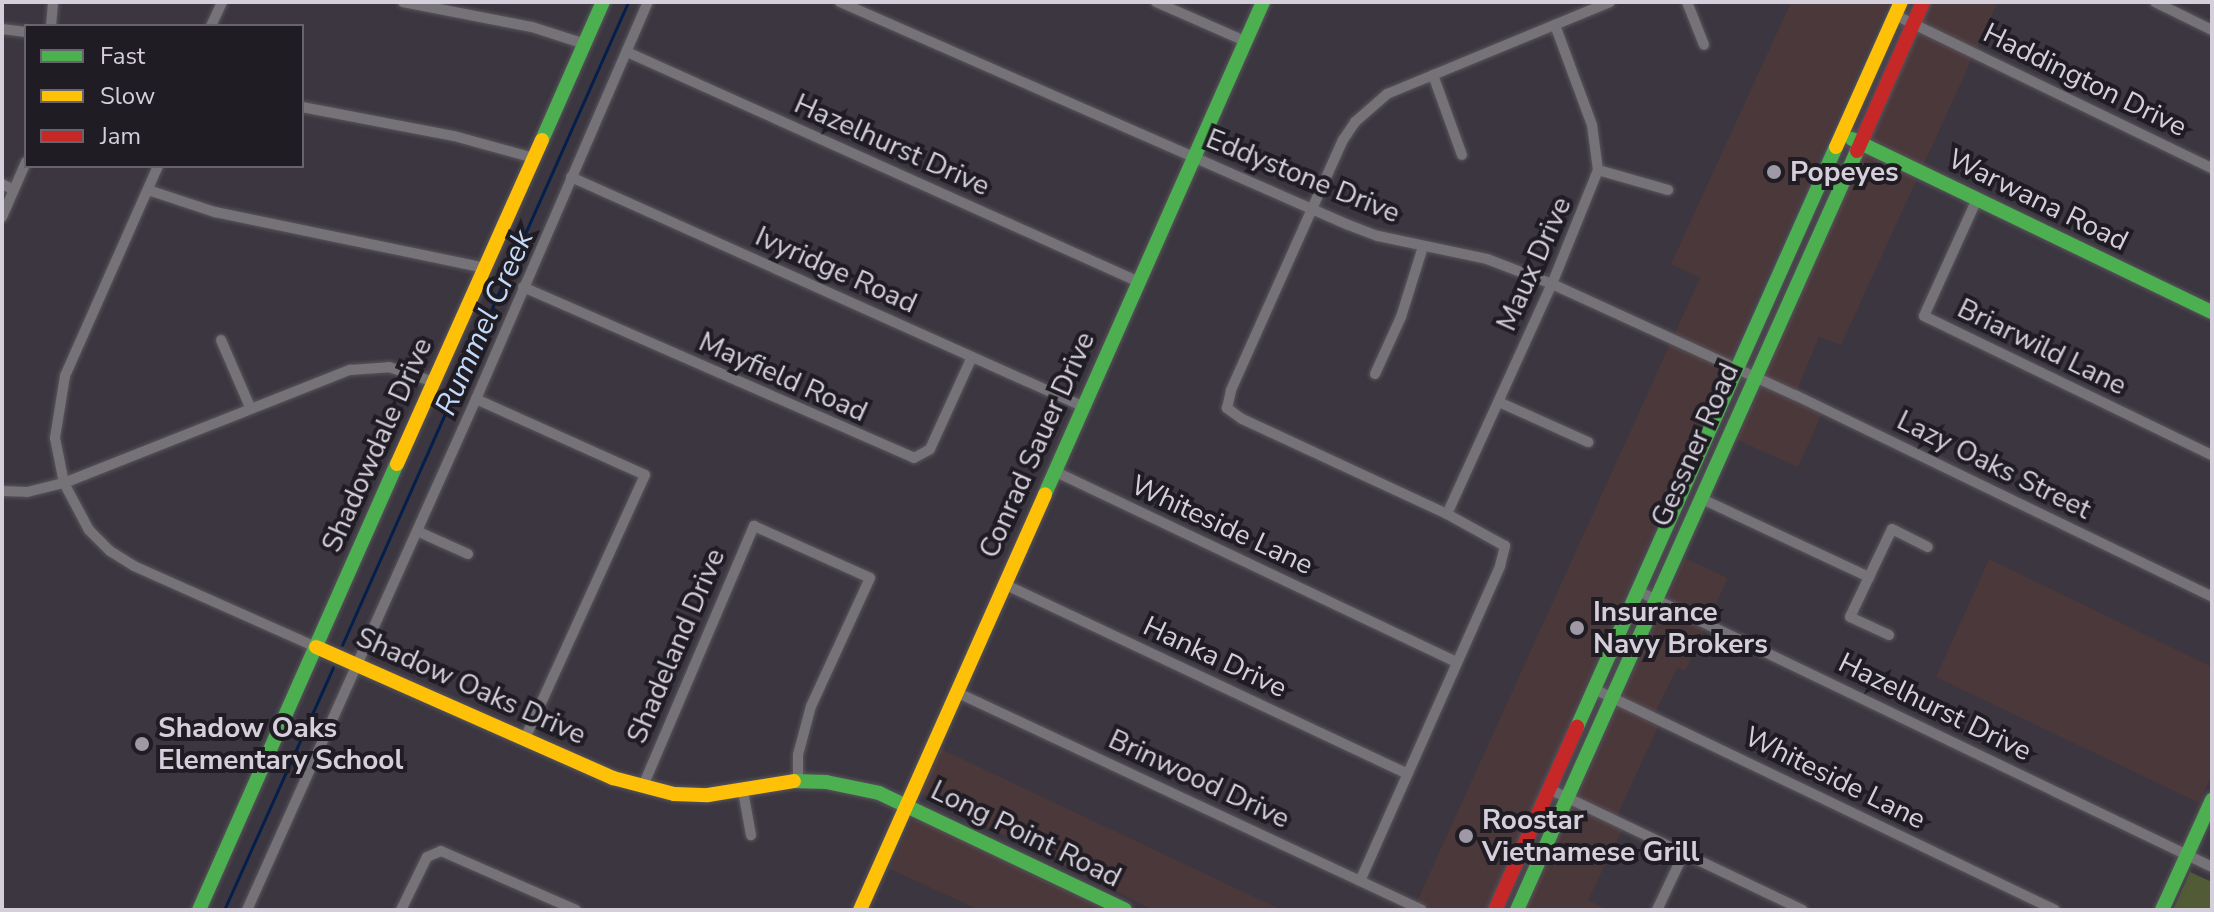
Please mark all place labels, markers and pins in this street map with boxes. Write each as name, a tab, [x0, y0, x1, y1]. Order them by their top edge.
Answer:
place label: Popeyes	[1790, 155, 1899, 189]
marker: Popeyes	[1765, 163, 1783, 181]
place label: Insurance Navy Brokers	[1593, 595, 1768, 661]
marker: Insurance Navy Brokers	[1568, 619, 1586, 637]
place label: Shadow Oaks Elementary School	[158, 711, 403, 777]
marker: Shadow Oaks Elementary School	[133, 735, 151, 753]
place label: Roostar Vietnamese Grill	[1482, 803, 1699, 869]
marker: Roostar Vietnamese Grill	[1457, 827, 1475, 845]

